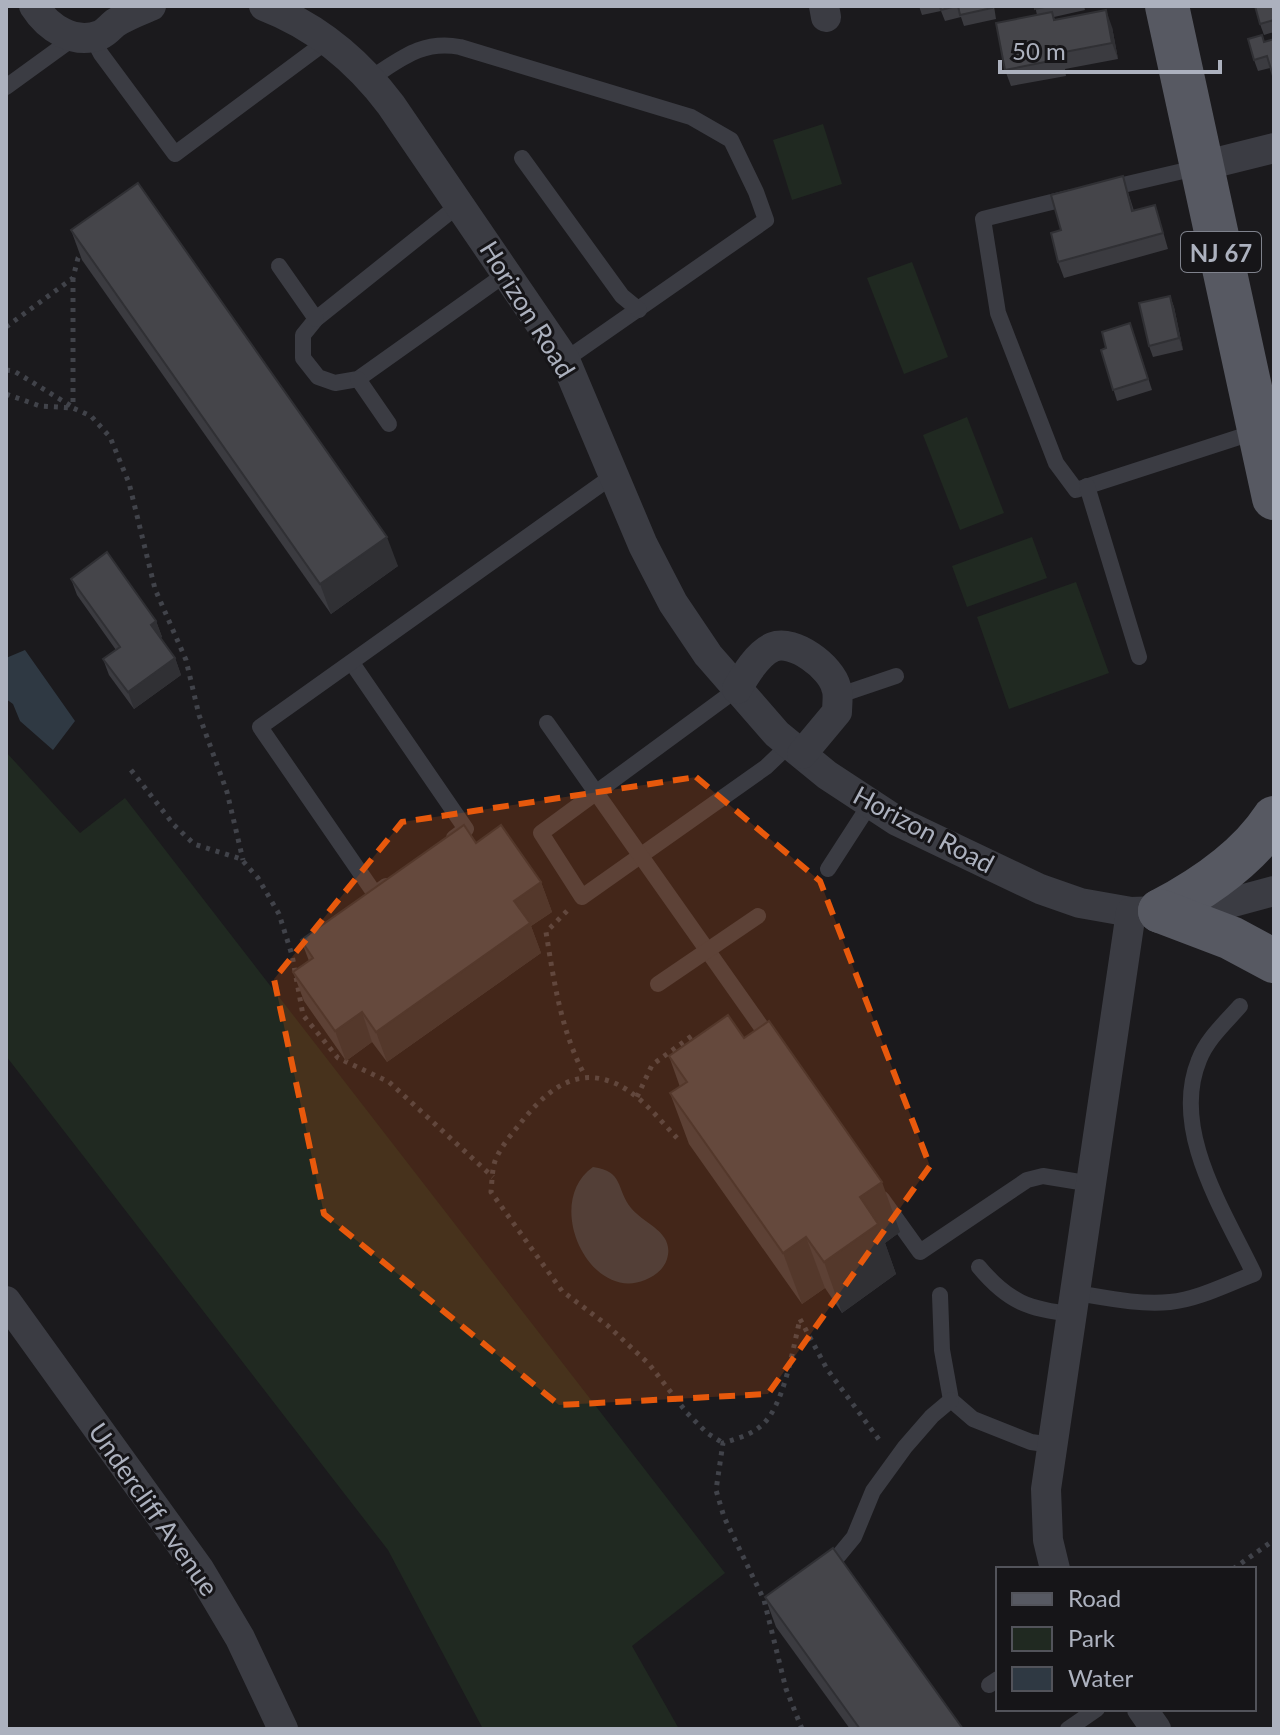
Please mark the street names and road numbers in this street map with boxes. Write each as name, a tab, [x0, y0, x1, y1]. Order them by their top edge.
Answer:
road number: NJ 67	[1181, 232, 1261, 272]
street label: Horizon Road	[473, 235, 583, 383]
street label: Horizon Road	[848, 778, 1000, 880]
street label: Undercliff Avenue	[82, 1416, 226, 1602]

